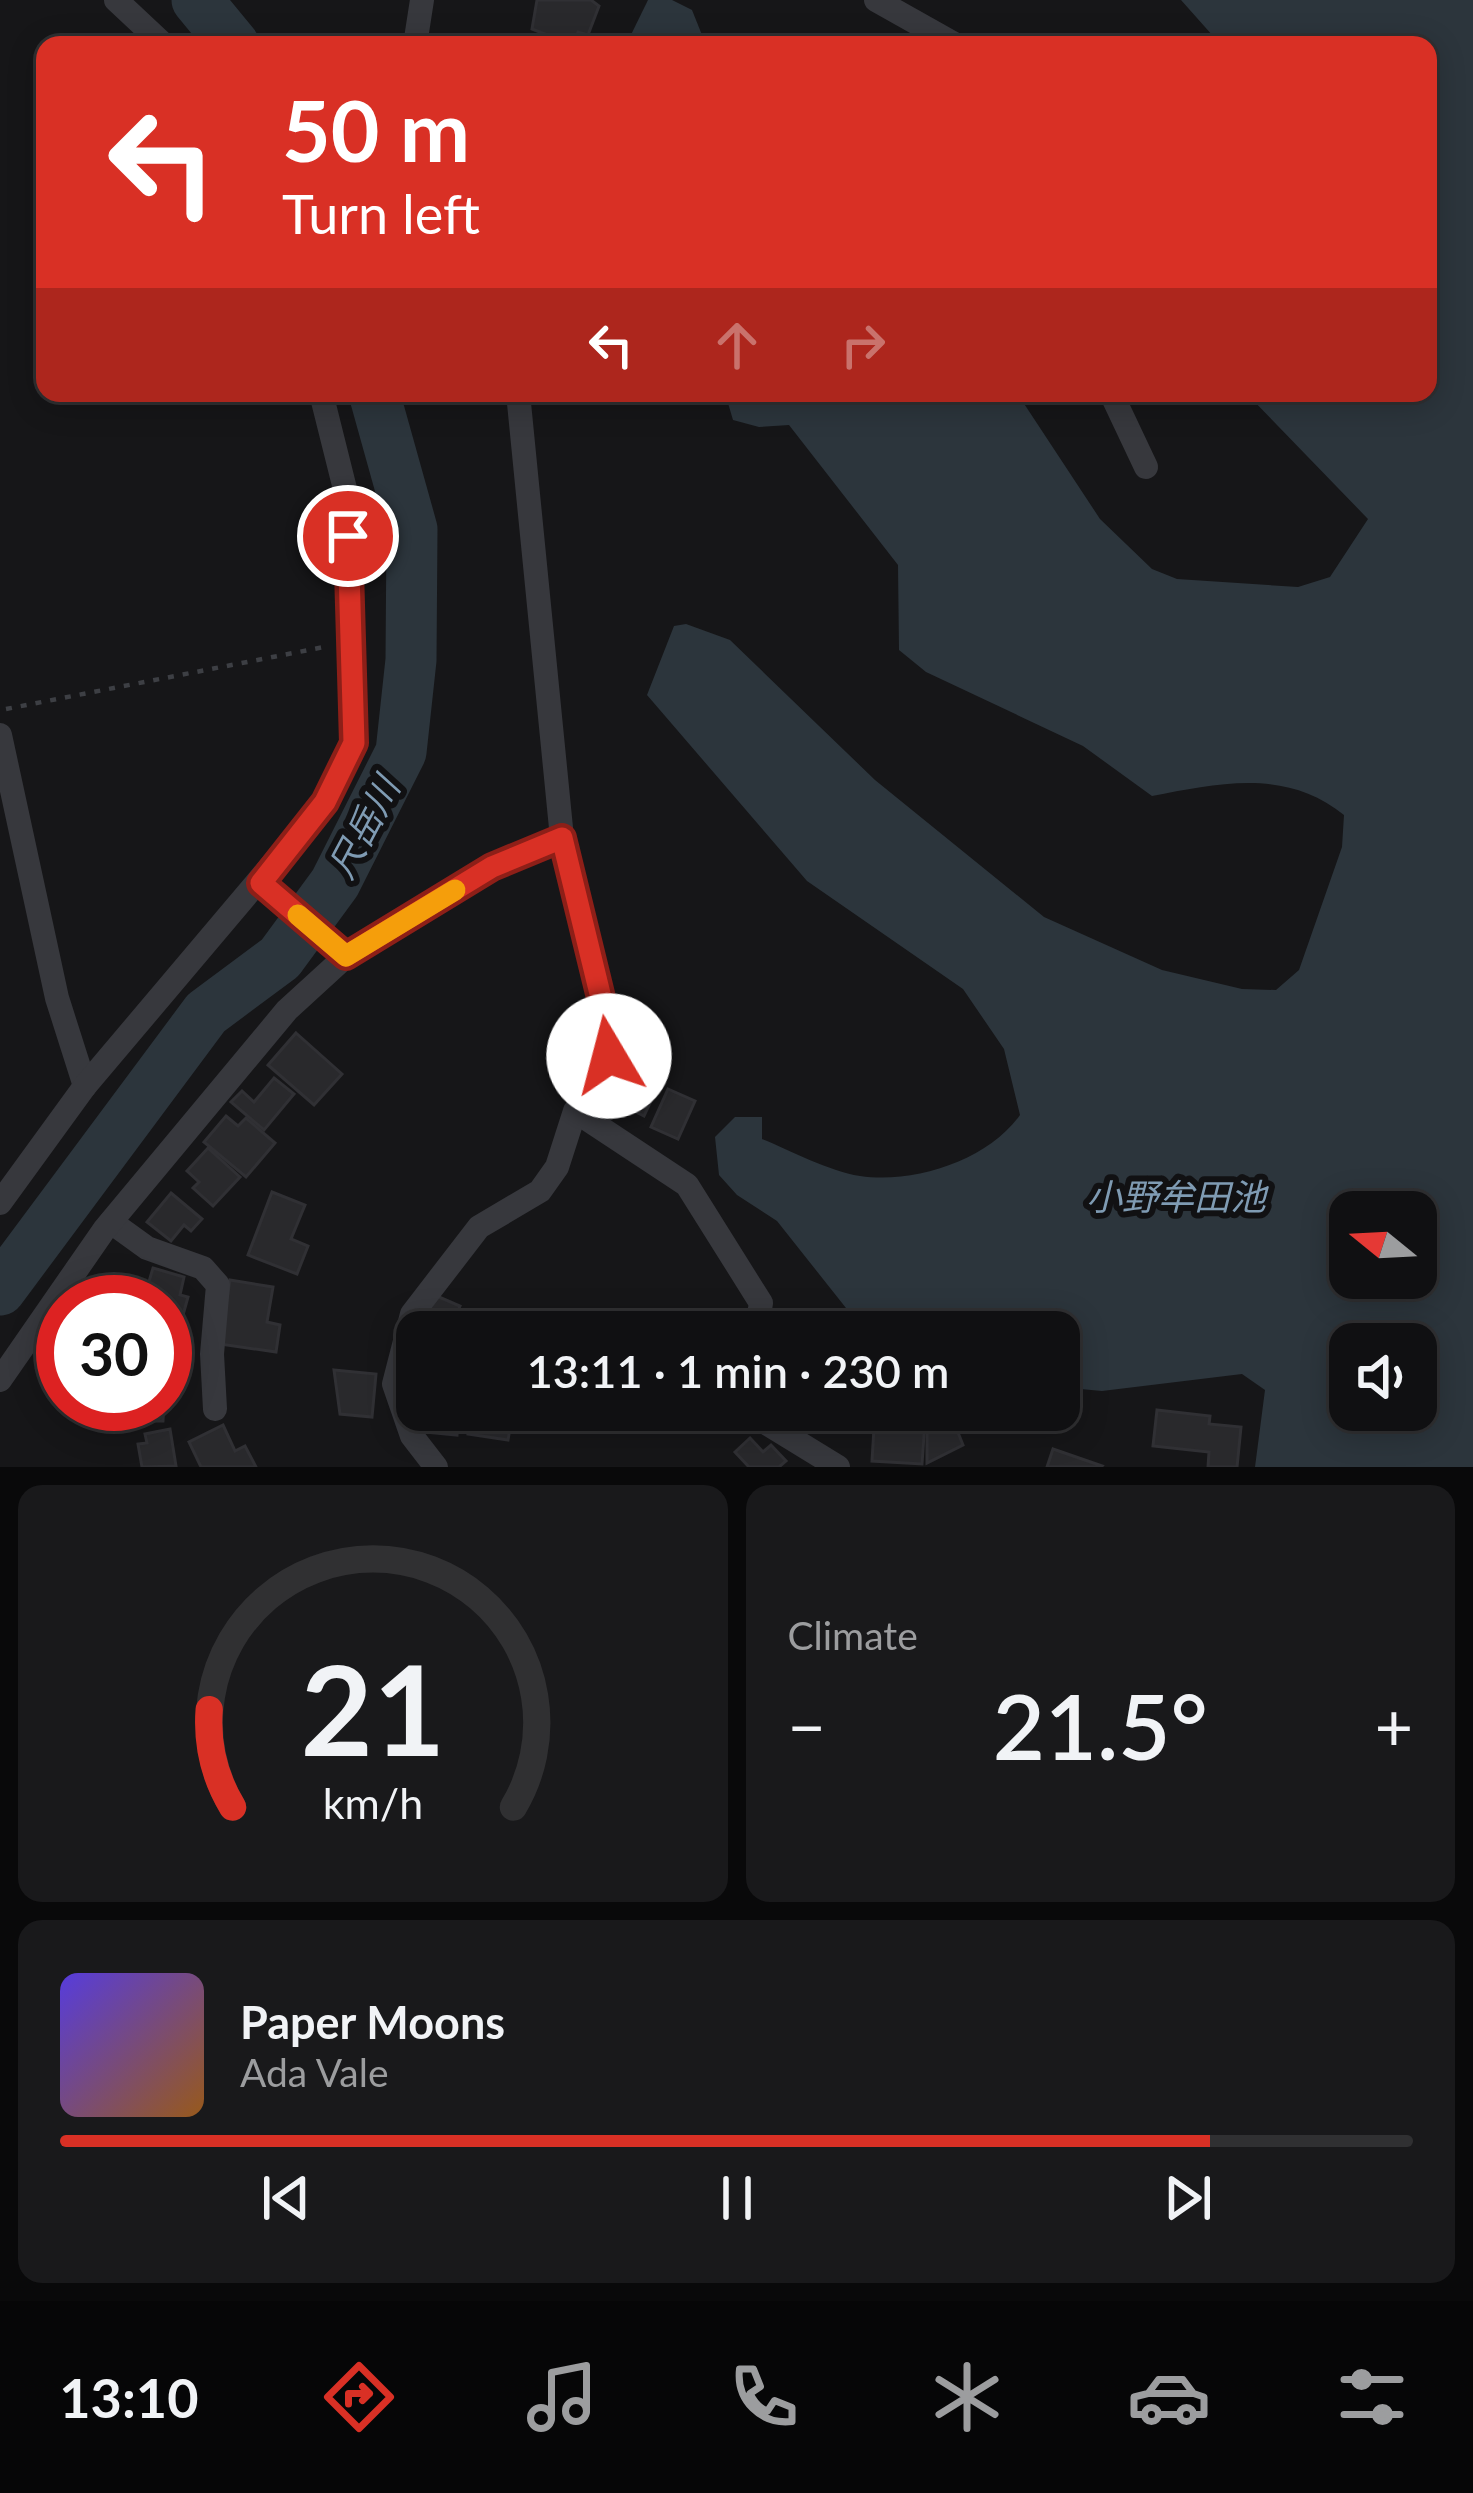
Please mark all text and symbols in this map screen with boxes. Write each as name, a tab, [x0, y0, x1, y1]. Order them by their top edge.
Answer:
text: 50 m	[282, 79, 470, 180]
icon: left	[84, 84, 240, 240]
text: Turn left	[282, 181, 480, 246]
icon: left	[578, 312, 644, 378]
icon: ahead	[704, 312, 770, 378]
icon: right	[830, 312, 896, 378]
pin	[297, 485, 399, 587]
icon: arrive	[315, 503, 381, 569]
water label: 尺岳川	[318, 765, 410, 885]
position arrow	[546, 993, 672, 1119]
water label: 小野牟田池	[1086, 1174, 1269, 1218]
north arrow	[1329, 1191, 1437, 1299]
map controls	[1329, 1191, 1437, 1431]
speed limit sign: 30	[36, 1275, 192, 1431]
button: sound	[1329, 1323, 1437, 1431]
text: 13:11 · 1 min · 230 m	[527, 1344, 949, 1398]
text: Climate	[788, 1612, 918, 1658]
text: 21	[300, 1633, 445, 1783]
text: 21.5°	[993, 1671, 1208, 1779]
text: −	[788, 1686, 826, 1765]
text: +	[1375, 1686, 1413, 1765]
text: km/h	[323, 1776, 423, 1827]
text: Paper Moons	[240, 1995, 505, 2049]
text: Ada Vale	[240, 2049, 389, 2095]
icon: previous	[253, 2165, 319, 2231]
icon: pause	[704, 2165, 770, 2231]
icon: next	[1155, 2165, 1221, 2231]
icon: directions	[317, 2355, 401, 2439]
icon: music	[520, 2355, 604, 2439]
icon: phone	[722, 2355, 806, 2439]
icon: climate	[925, 2355, 1009, 2439]
icon: car	[1127, 2355, 1211, 2439]
icon: filters	[1330, 2355, 1414, 2439]
text: 13:10	[59, 2365, 198, 2430]

